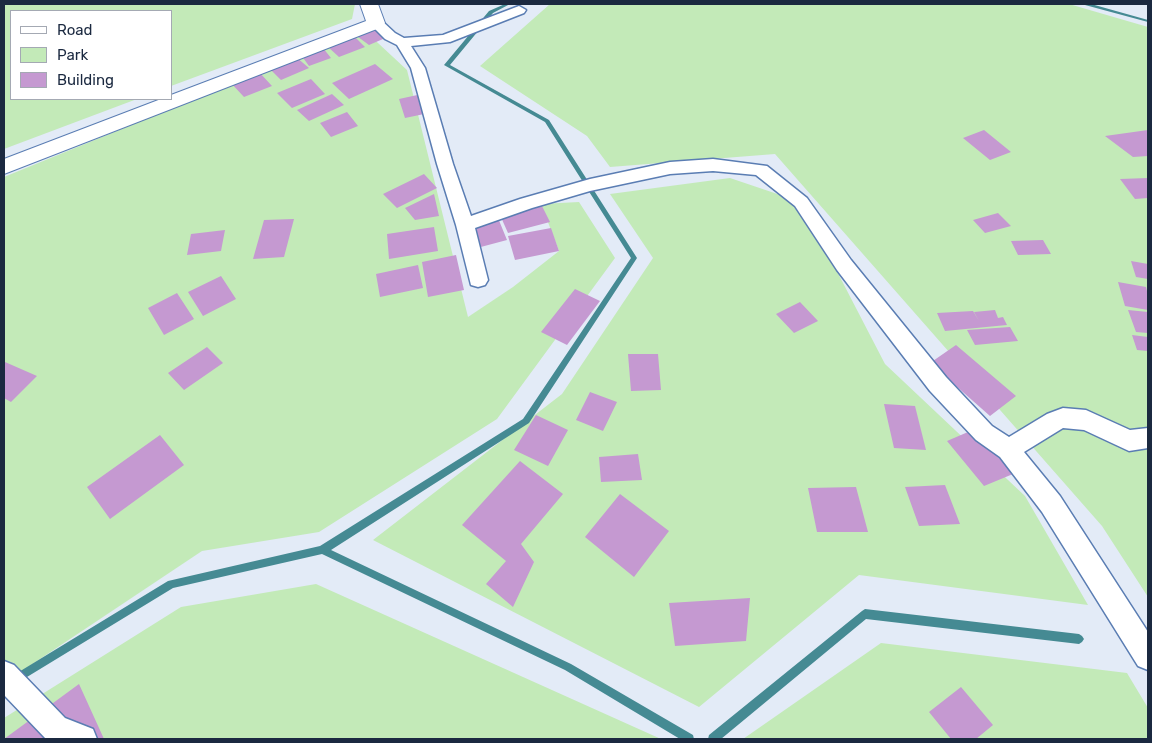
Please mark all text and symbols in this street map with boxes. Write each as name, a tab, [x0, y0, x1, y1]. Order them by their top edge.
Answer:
legend	[10, 10, 172, 100]
text: Road	[57, 21, 93, 39]
text: Park	[57, 46, 88, 64]
text: Building	[57, 71, 114, 89]

